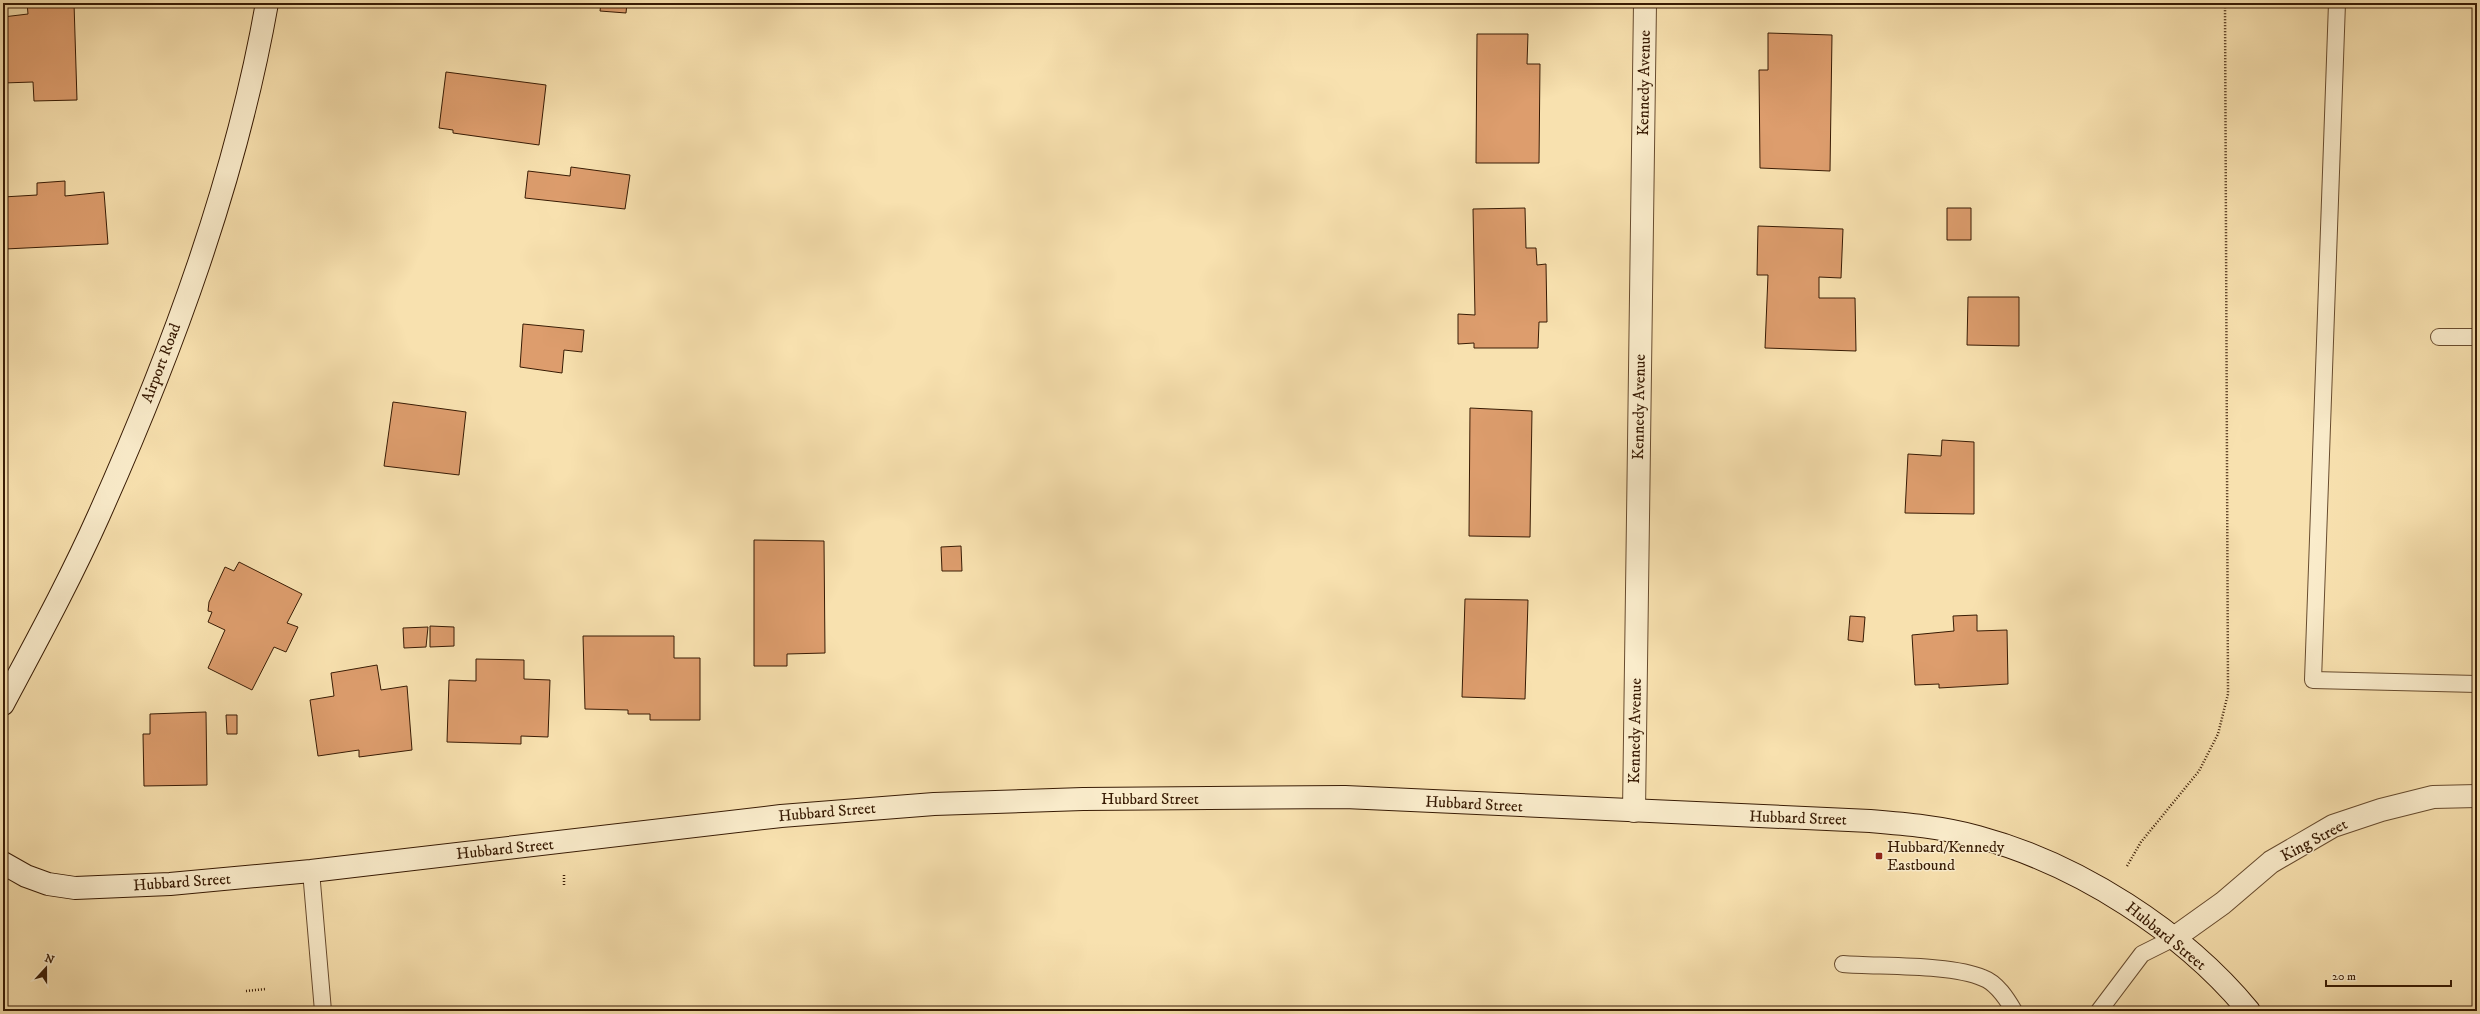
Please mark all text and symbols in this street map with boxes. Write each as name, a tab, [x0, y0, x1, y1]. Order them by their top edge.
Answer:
street label: Kennedy Avenue	[1633, 29, 1655, 136]
street label: Airport Road	[137, 320, 185, 406]
street label: Kennedy Avenue	[1628, 353, 1650, 460]
street label: Kennedy Avenue	[1624, 677, 1646, 784]
street label: Hubbard Street	[1101, 789, 1199, 809]
street label: Hubbard Street	[1425, 791, 1523, 817]
street label: Hubbard Street	[777, 798, 877, 826]
street label: Hubbard Street	[1749, 806, 1847, 830]
street label: King Street	[2277, 814, 2351, 866]
street label: Hubbard Street	[455, 834, 555, 864]
place label: Hubbard/Kennedy Eastbound	[1887, 837, 2005, 875]
marker: Hubbard/Kennedy Eastbound	[1874, 851, 1884, 861]
street label: Hubbard Street	[132, 869, 232, 895]
street label: Hubbard Street	[2122, 897, 2210, 975]
north arrow	[26, 948, 66, 988]
text: N	[43, 951, 56, 968]
scale bar	[2326, 962, 2451, 988]
text: 20 m	[2332, 969, 2356, 984]

